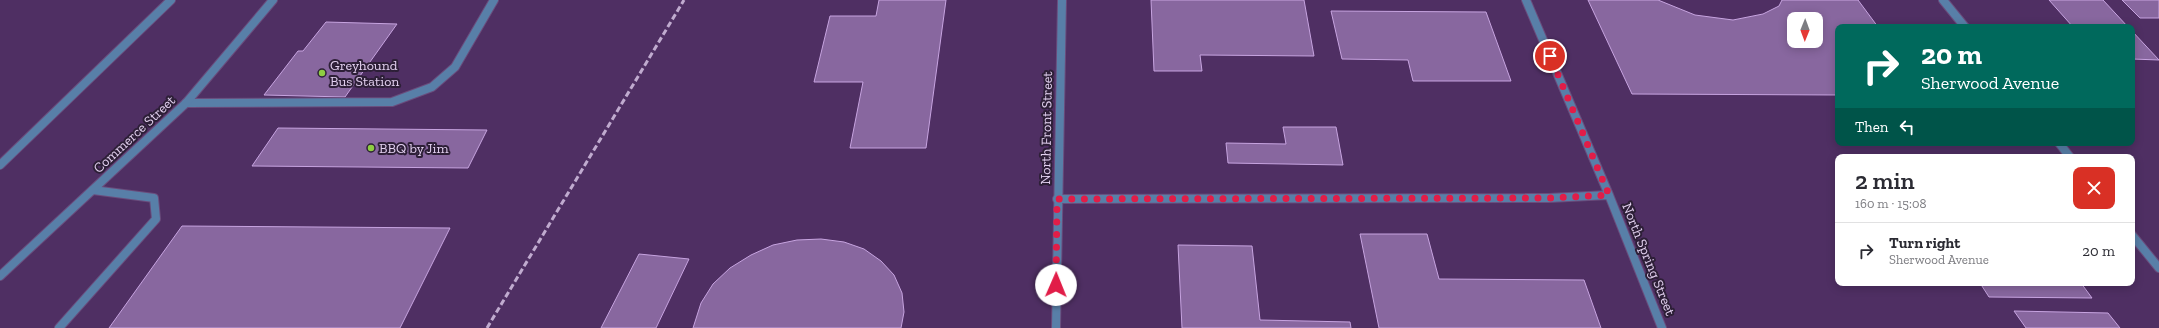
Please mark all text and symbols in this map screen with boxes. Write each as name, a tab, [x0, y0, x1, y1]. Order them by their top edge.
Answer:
north arrow	[1787, 12, 1823, 48]
map controls	[1787, 12, 1823, 48]
text: 20 m	[1921, 38, 1982, 71]
pin	[1533, 39, 1567, 73]
icon: right	[1855, 40, 1907, 92]
icon: arrive	[1539, 45, 1561, 67]
place label: Greyhound Bus Station	[330, 57, 399, 90]
marker: Greyhound Bus Station	[317, 68, 327, 78]
street label: North Front Street	[1037, 70, 1056, 185]
text: Sherwood Avenue	[1921, 72, 2059, 94]
street label: Commerce Street	[90, 91, 179, 177]
icon: left	[1896, 116, 1918, 138]
text: Then	[1855, 118, 1888, 136]
place label: BBQ by Jim	[379, 140, 449, 157]
marker: BBQ by Jim	[366, 143, 376, 153]
text: 2 min	[1855, 166, 1915, 195]
button: close	[2073, 167, 2115, 209]
text: 160 m · 15:08	[1855, 196, 1926, 211]
street label: North Spring Street	[1618, 200, 1679, 319]
text: Turn right	[1889, 234, 1960, 252]
icon: right	[1855, 240, 1877, 262]
text: 20 m	[2082, 242, 2115, 260]
text: Sherwood Avenue	[1889, 252, 1989, 267]
position arrow	[1035, 264, 1077, 306]

